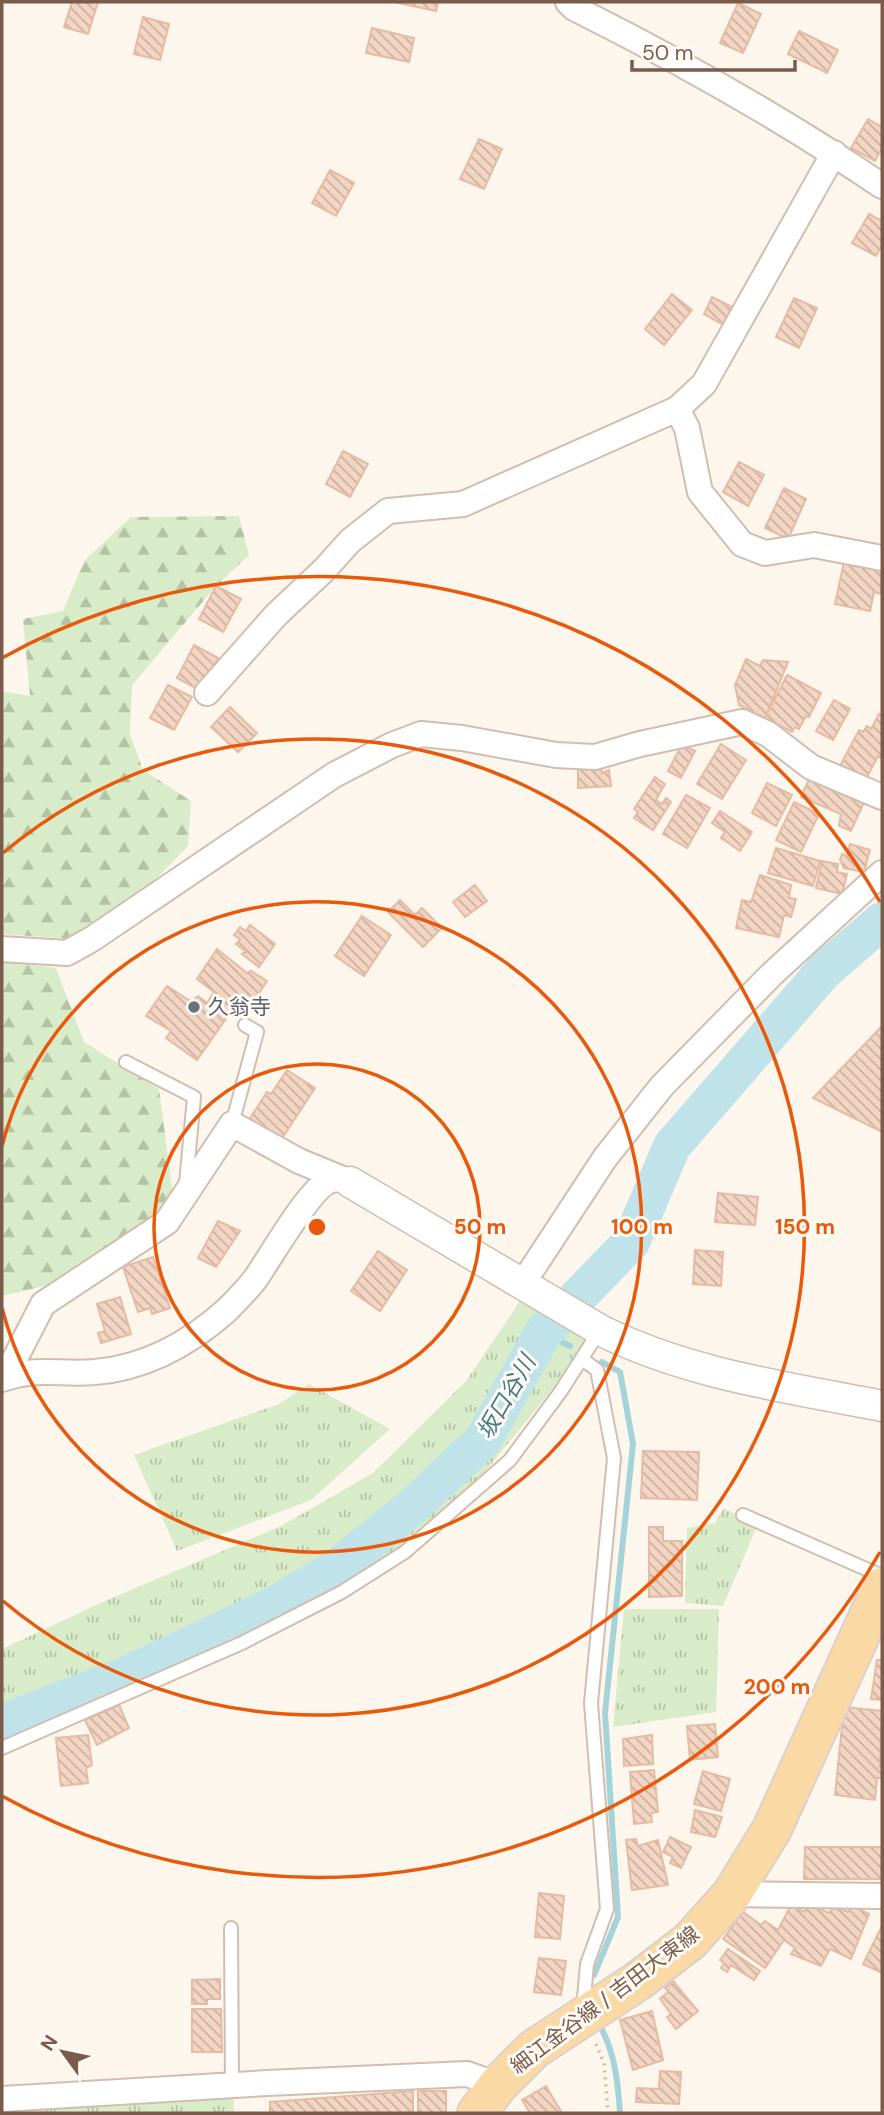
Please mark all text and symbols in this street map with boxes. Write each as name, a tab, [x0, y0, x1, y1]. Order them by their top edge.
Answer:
scale bar	[632, 28, 795, 72]
text: 50 m	[642, 39, 693, 67]
place label: 久翁寺	[208, 993, 271, 1021]
marker: 久翁寺	[186, 999, 202, 1015]
text: 50 m	[454, 1213, 506, 1241]
text: 100 m	[611, 1213, 673, 1241]
text: 150 m	[775, 1213, 835, 1241]
centre of rings	[305, 1215, 329, 1239]
water label: 坂口谷川	[470, 1347, 543, 1444]
text: 200 m	[744, 1673, 810, 1701]
street label: 細江金谷線 / 吉田大東線	[505, 1920, 705, 2080]
north arrow	[28, 2017, 98, 2087]
text: N	[35, 2030, 63, 2056]

